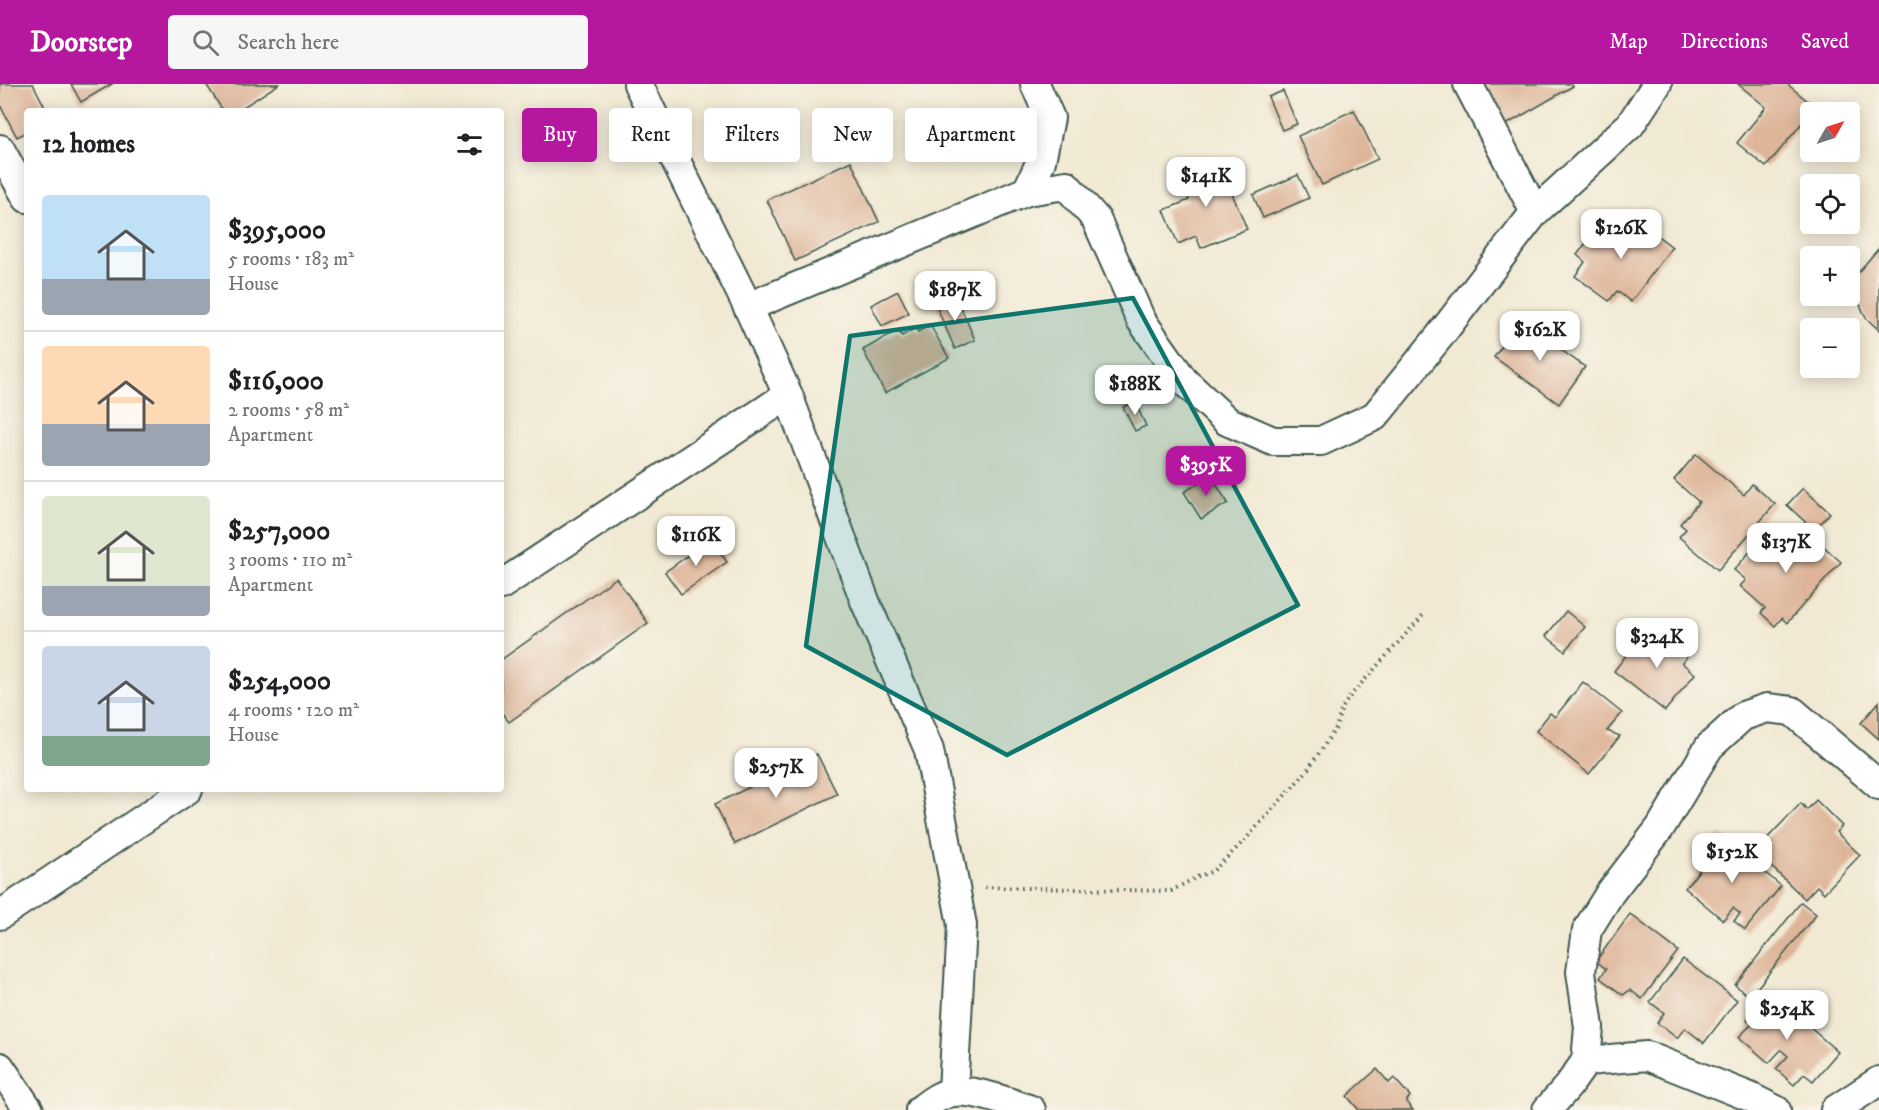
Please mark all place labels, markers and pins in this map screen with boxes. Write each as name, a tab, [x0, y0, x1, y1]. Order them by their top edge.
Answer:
pin: $141K	[1164, 157, 1248, 208]
pin: $126K	[1579, 209, 1663, 260]
pin: $187K	[913, 271, 997, 322]
pin: $162K	[1498, 311, 1582, 362]
pin: $188K	[1093, 365, 1177, 416]
pin: $395K	[1164, 446, 1248, 497]
pin: $116K	[654, 516, 738, 567]
pin: $137K	[1744, 523, 1828, 574]
pin: $324K	[1615, 618, 1699, 669]
pin: $257K	[734, 748, 818, 799]
pin: $152K	[1690, 833, 1774, 884]
pin: $254K	[1745, 990, 1829, 1041]

